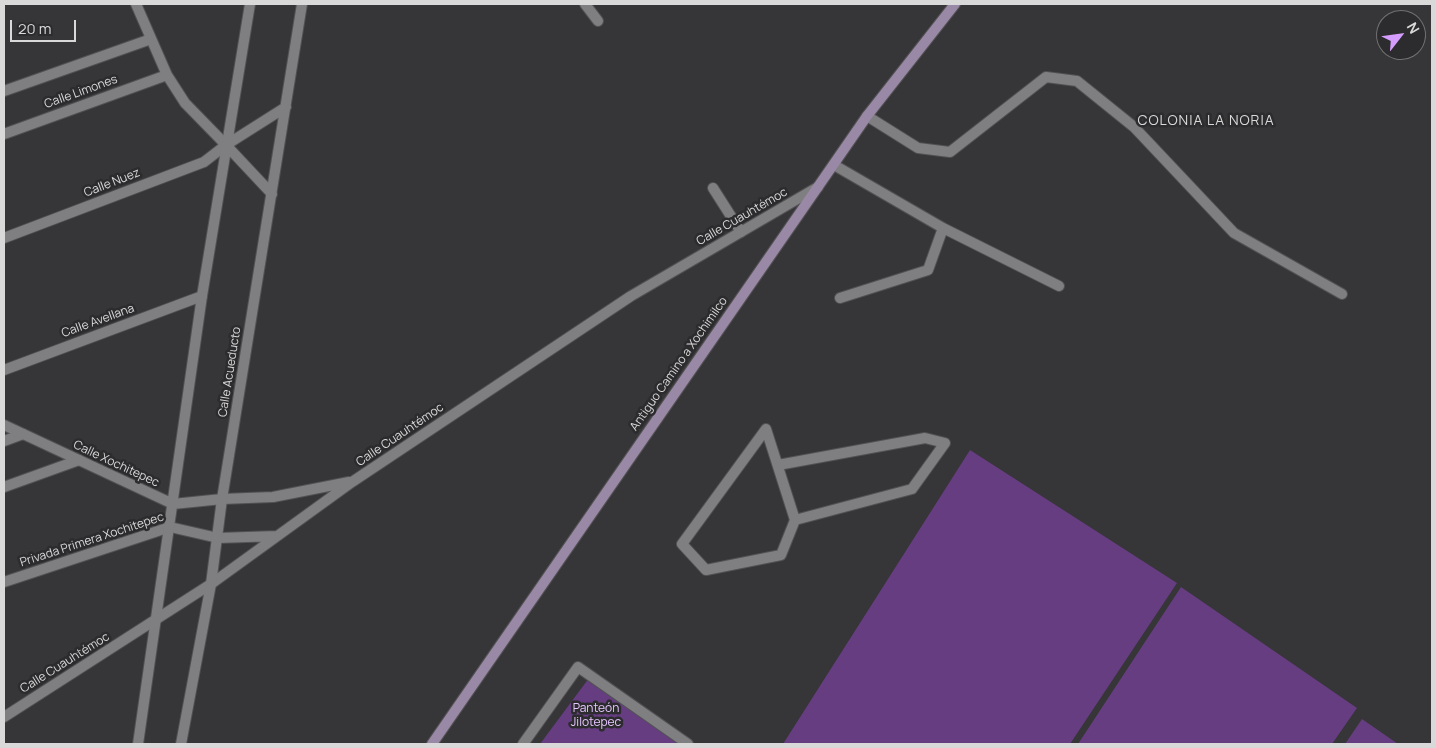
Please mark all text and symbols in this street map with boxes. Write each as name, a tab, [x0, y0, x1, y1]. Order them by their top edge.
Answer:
scale bar	[12, 10, 79, 42]
north arrow	[1376, 10, 1426, 60]
text: 20 m	[18, 18, 51, 39]
text: N	[1403, 19, 1424, 37]
street label: Calle Limones	[42, 72, 120, 112]
district label: COLONIA LA NORIA	[1135, 113, 1277, 129]
street label: Calle Nuez	[82, 166, 142, 200]
street label: Calle Cuauhtémoc	[694, 185, 790, 249]
street label: Antiguo Camino a Xochimilco	[627, 294, 731, 434]
street label: Calle Avellana	[60, 301, 136, 341]
street label: Calle Acueducto	[216, 326, 244, 418]
street label: Calle Cuauhtémoc	[354, 400, 446, 470]
street label: Calle Xochitepec	[71, 438, 161, 490]
street label: Privada Primera Xochitepec	[18, 510, 166, 570]
street label: Calle Cuauhtémoc	[18, 630, 112, 696]
park label: Panteón Jilotepec	[571, 702, 621, 730]

